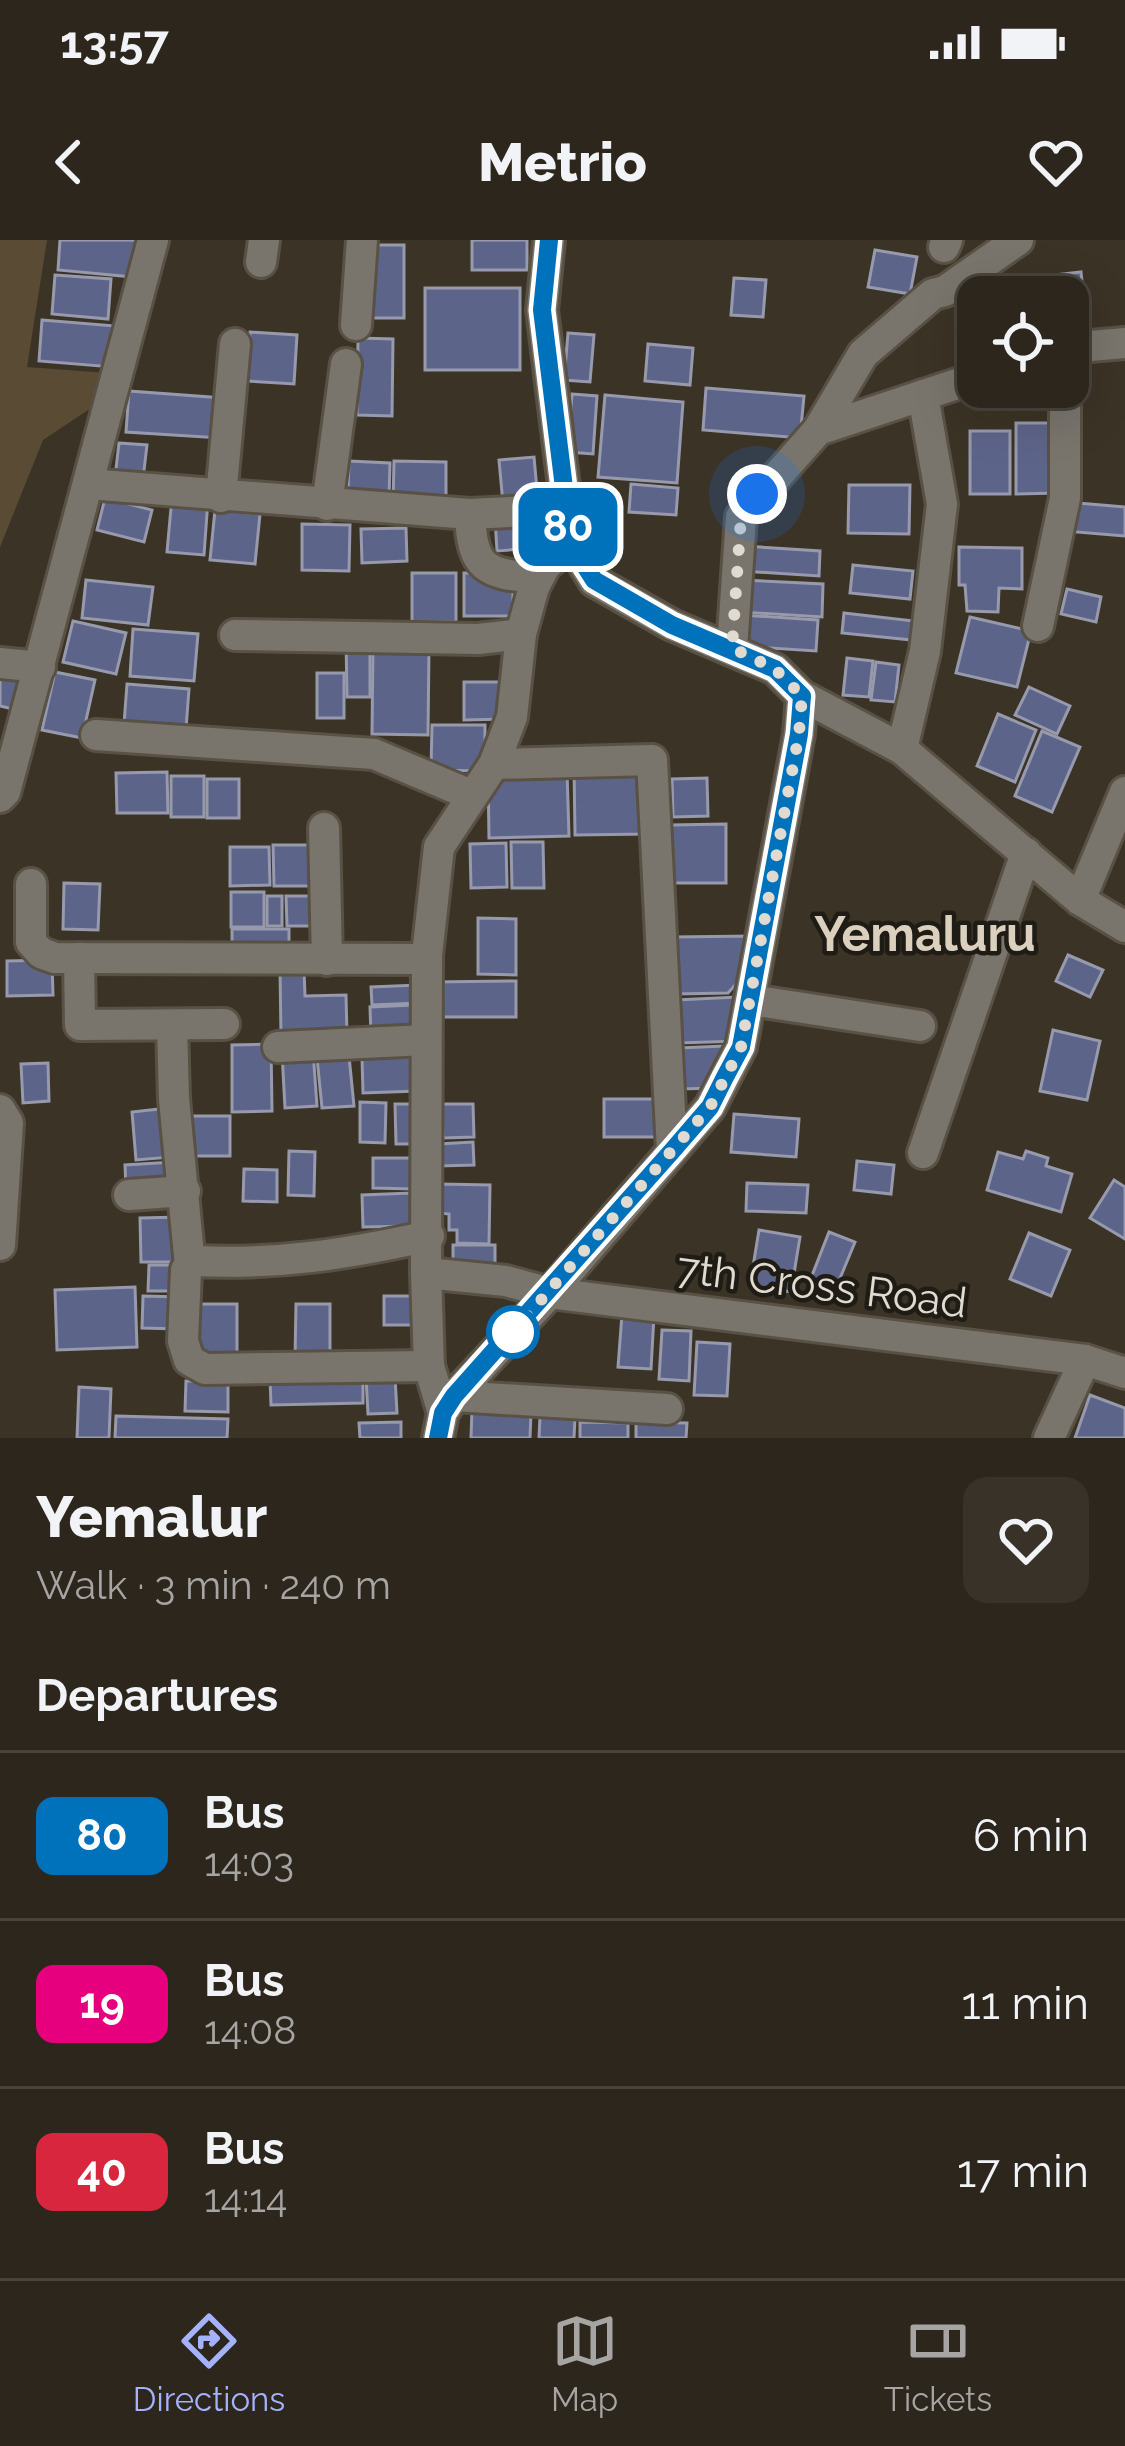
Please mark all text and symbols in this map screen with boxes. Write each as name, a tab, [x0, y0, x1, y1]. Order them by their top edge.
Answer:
text: 13:57	[60, 16, 169, 69]
icon: back	[36, 129, 102, 195]
icon: heart	[1023, 129, 1089, 195]
text: Metrio	[478, 130, 647, 194]
map controls	[957, 276, 1089, 408]
button: locate	[957, 276, 1089, 408]
your location	[727, 464, 787, 524]
line badge: 80	[514, 488, 622, 566]
text: 80	[542, 502, 594, 551]
district label: Yemaluru	[814, 906, 1036, 962]
street label: 7th Cross Road	[674, 1243, 970, 1328]
unlabelled marker	[488, 1307, 538, 1357]
button: heart	[963, 1477, 1089, 1603]
text: Yemalur	[36, 1483, 267, 1550]
text: Walk · 3 min · 240 m	[36, 1562, 391, 1608]
text: Departures	[36, 1669, 278, 1722]
text: Bus	[204, 1786, 285, 1839]
text: 6 min	[973, 1809, 1089, 1862]
text: 80	[76, 1811, 128, 1860]
text: 14:03	[204, 1839, 294, 1885]
text: Bus	[204, 1954, 285, 2007]
text: 11 min	[962, 1977, 1089, 2030]
text: 19	[79, 1979, 125, 2028]
text: 14:08	[204, 2007, 296, 2053]
text: Bus	[204, 2122, 285, 2175]
text: 17 min	[957, 2145, 1089, 2198]
text: 40	[77, 2147, 127, 2196]
text: 14:14	[204, 2175, 287, 2221]
tab: Directions	[133, 2308, 285, 2419]
tab: Map	[551, 2308, 618, 2419]
tab: Tickets	[884, 2308, 992, 2419]

